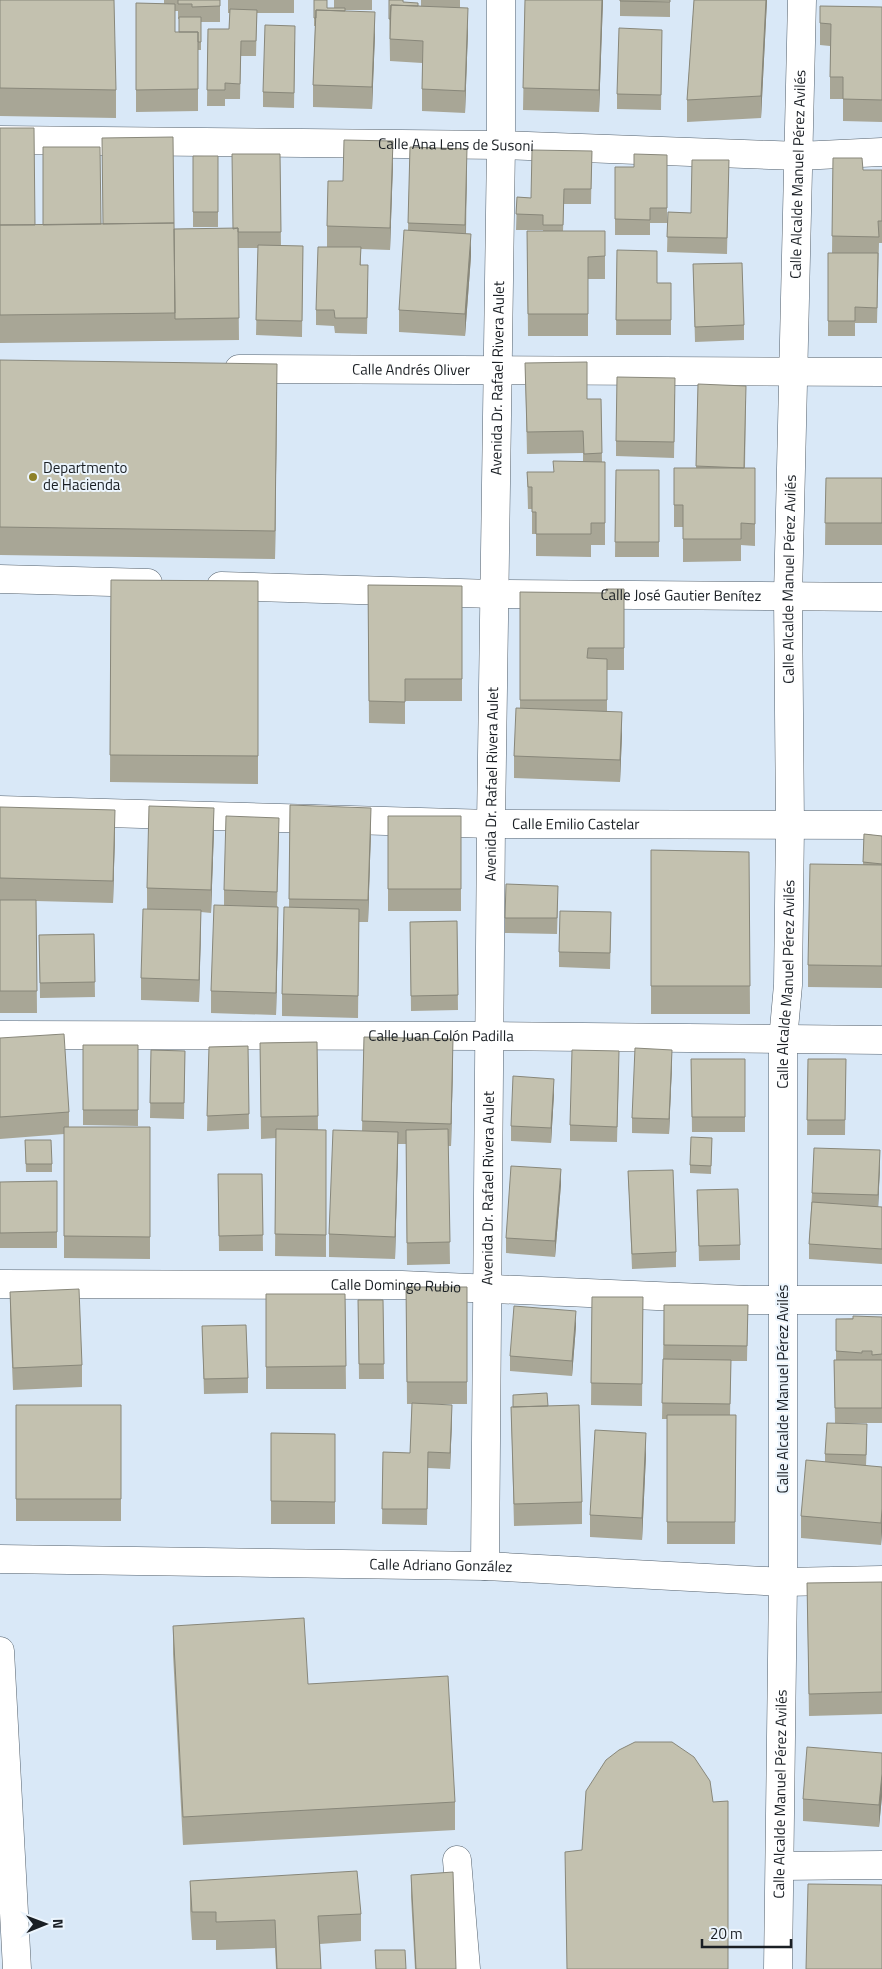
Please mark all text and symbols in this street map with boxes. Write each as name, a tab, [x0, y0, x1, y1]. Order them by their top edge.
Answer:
street label: Calle Alcalde Manuel Pérez Avilés	[783, 70, 811, 279]
street label: Calle Ana Lens de Susoni	[378, 132, 534, 157]
street label: Avenida Dr. Rafael Rivera Aulet	[484, 280, 510, 475]
street label: Calle Andrés Oliver	[352, 358, 470, 381]
place label: Departmento de Hacienda	[43, 456, 128, 496]
marker: Departmento de Hacienda	[27, 471, 39, 483]
street label: Calle Alcalde Manuel Pérez Avilés	[776, 474, 802, 684]
street label: Calle José Gautier Benítez	[600, 583, 762, 607]
street label: Avenida Dr. Rafael Rivera Aulet	[479, 686, 504, 881]
street label: Calle Emilio Castelar	[512, 812, 640, 835]
street label: Calle Alcalde Manuel Pérez Avilés	[771, 879, 800, 1089]
street label: Calle Juan Colón Padilla	[368, 1024, 514, 1047]
street label: Avenida Dr. Rafael Rivera Aulet	[475, 1090, 500, 1285]
street label: Calle Domingo Rubio	[331, 1273, 462, 1299]
street label: Calle Alcalde Manuel Pérez Avilés	[771, 1284, 794, 1494]
street label: Calle Adriano González	[369, 1552, 513, 1578]
street label: Calle Alcalde Manuel Pérez Avilés	[767, 1689, 793, 1899]
north arrow	[20, 1899, 70, 1949]
scale bar	[702, 1916, 791, 1948]
text: N	[48, 1919, 69, 1929]
text: 20 m	[710, 1922, 743, 1945]

